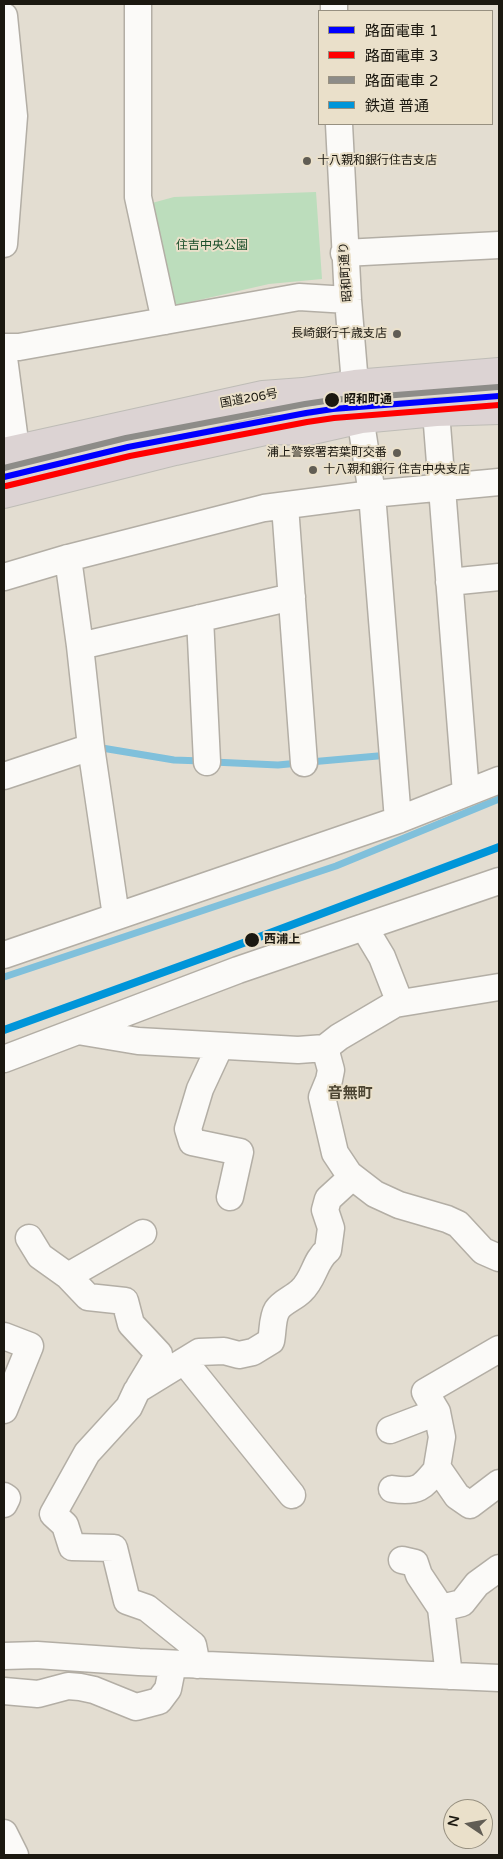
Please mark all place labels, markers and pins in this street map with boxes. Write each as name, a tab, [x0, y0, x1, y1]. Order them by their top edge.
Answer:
place label: 十八親和銀行住吉支店	[317, 154, 437, 168]
marker: 十八親和銀行住吉支店	[301, 155, 313, 167]
place label: 長崎銀行千歳支店	[291, 327, 387, 341]
marker: 長崎銀行千歳支店	[391, 328, 403, 340]
marker: 昭和町通	[323, 391, 341, 409]
place label: 昭和町通	[344, 393, 392, 407]
place label: 浦上警察署若葉町交番	[267, 446, 387, 460]
marker: 浦上警察署若葉町交番	[391, 447, 403, 459]
place label: 十八親和銀行 住吉中央支店	[323, 463, 470, 477]
marker: 十八親和銀行 住吉中央支店	[307, 464, 319, 476]
marker: 西浦上	[243, 931, 261, 949]
place label: 西浦上	[264, 933, 300, 947]

